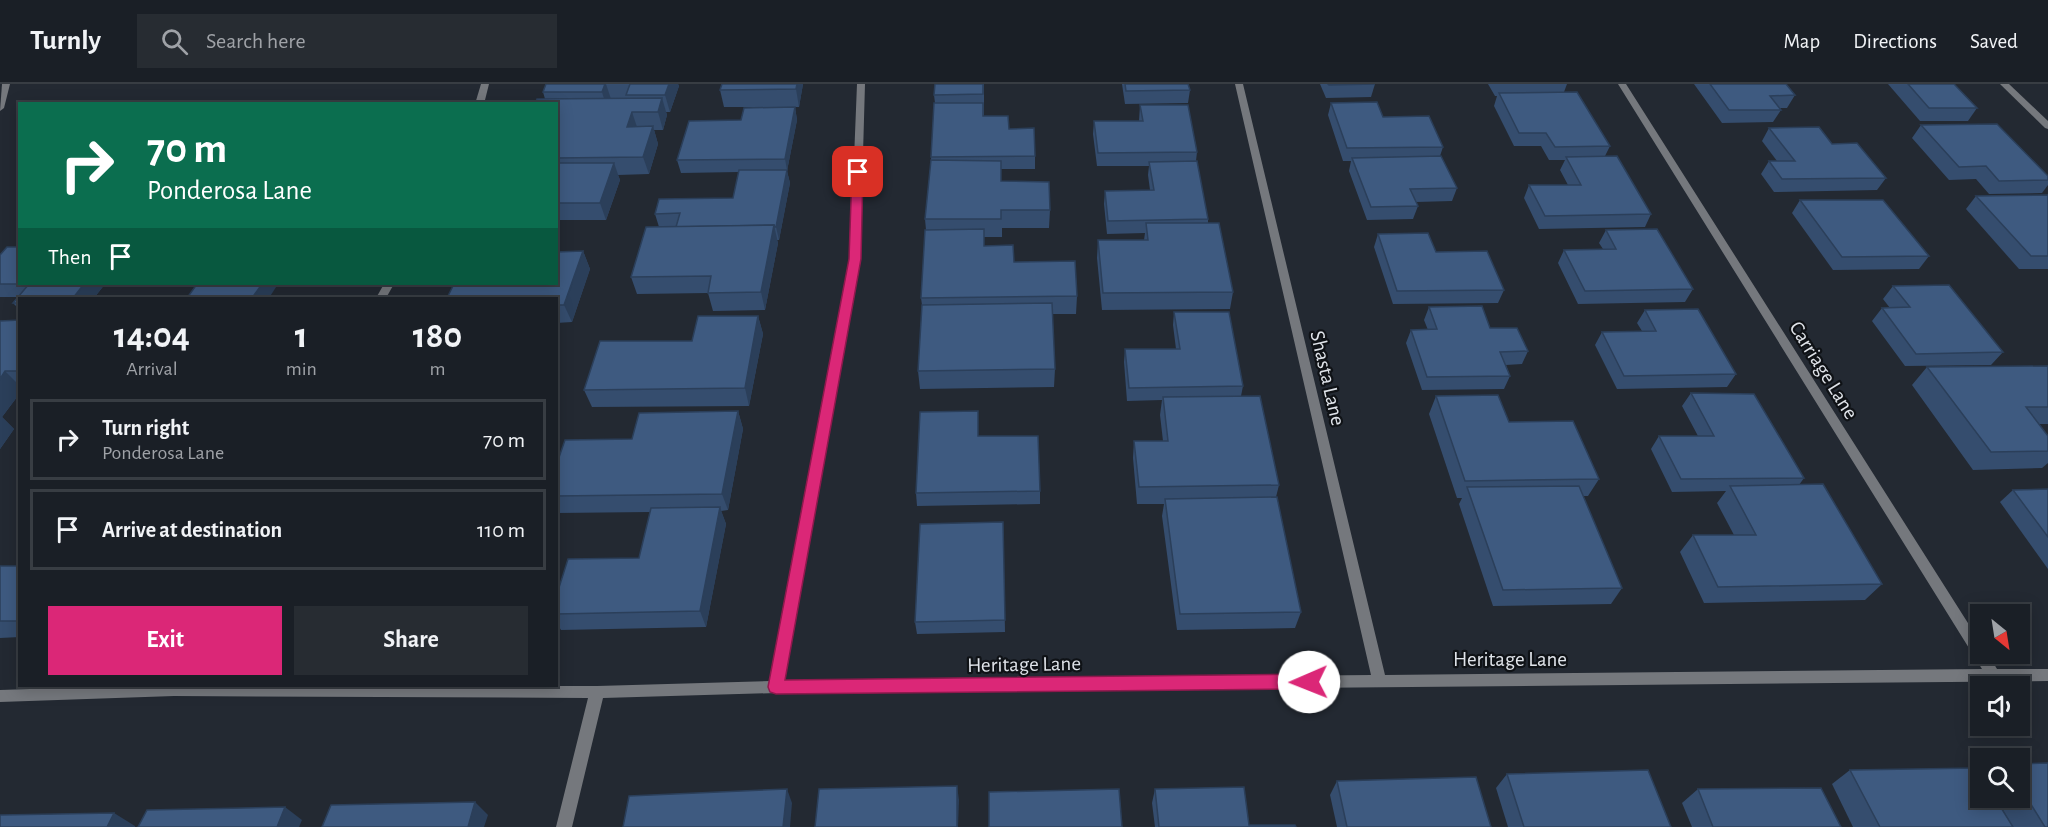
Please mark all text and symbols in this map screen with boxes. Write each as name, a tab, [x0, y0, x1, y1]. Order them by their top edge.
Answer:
search box	[137, 14, 557, 68]
icon: search	[158, 25, 191, 58]
text: Turnly	[30, 27, 101, 55]
text: Search here	[206, 30, 306, 52]
text: Map	[1784, 31, 1820, 52]
text: Directions	[1853, 31, 1937, 52]
text: Saved	[1970, 31, 2018, 52]
icon: right	[48, 126, 126, 204]
text: 70 m	[147, 128, 227, 170]
pin	[832, 146, 883, 197]
icon: arrive	[841, 155, 874, 188]
text: Ponderosa Lane	[147, 177, 312, 204]
icon: arrive	[104, 240, 137, 273]
text: Then	[48, 246, 92, 268]
text: 14:04	[114, 318, 190, 354]
text: 1	[295, 318, 308, 354]
text: 180	[413, 318, 462, 354]
street label: Carriage Lane	[1785, 318, 1862, 423]
street label: Shasta Lane	[1306, 329, 1349, 428]
text: Arrival	[126, 359, 178, 379]
text: min	[286, 359, 317, 379]
text: m	[429, 359, 445, 379]
text: Turn right	[102, 417, 189, 439]
icon: right	[51, 423, 84, 456]
text: 70 m	[483, 429, 525, 451]
text: Ponderosa Lane	[102, 443, 224, 463]
icon: arrive	[51, 513, 84, 546]
text: Arrive at destination	[102, 519, 282, 541]
text: 110 m	[477, 519, 525, 541]
north arrow	[1970, 604, 2030, 664]
map controls	[1970, 604, 2030, 808]
button: Exit	[48, 606, 282, 675]
button: Share	[294, 606, 528, 675]
street label: Heritage Lane	[1453, 649, 1567, 670]
position arrow	[1277, 650, 1341, 714]
street label: Heritage Lane	[967, 653, 1081, 676]
button: sound	[1970, 676, 2030, 736]
button: search	[1970, 748, 2030, 808]

